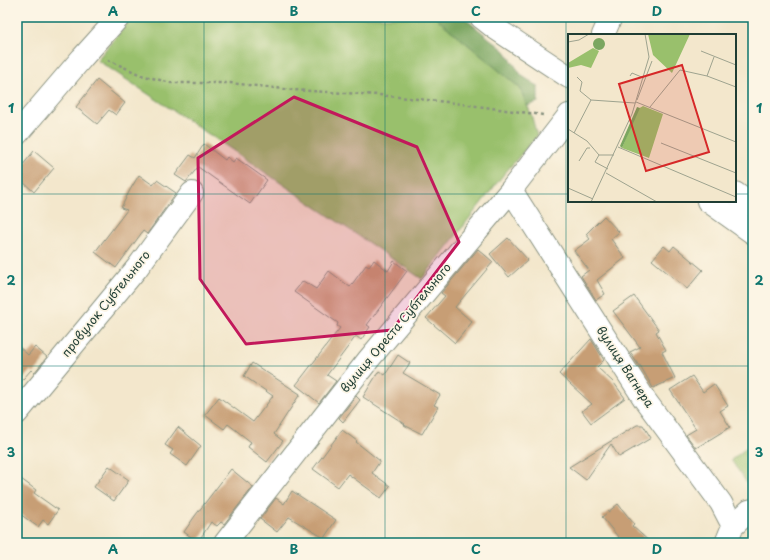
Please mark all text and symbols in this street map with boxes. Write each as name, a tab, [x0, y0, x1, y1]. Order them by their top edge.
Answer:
text: A	[108, 1, 118, 20]
text: B	[290, 1, 299, 20]
text: C	[471, 1, 481, 20]
text: D	[652, 1, 662, 20]
inset map	[568, 34, 736, 202]
text: 1	[8, 98, 14, 117]
text: 1	[756, 98, 762, 117]
street label: провулок Субтельного	[57, 246, 154, 361]
street label: вулиця Ореста Субтельного	[335, 258, 455, 396]
text: 2	[6, 270, 16, 289]
text: 2	[754, 270, 764, 289]
street label: вулиця Вагнера	[593, 322, 659, 411]
text: 3	[7, 442, 16, 461]
text: 3	[755, 442, 764, 461]
text: A	[108, 539, 118, 558]
text: B	[290, 539, 299, 558]
text: C	[471, 539, 481, 558]
text: D	[652, 539, 662, 558]

